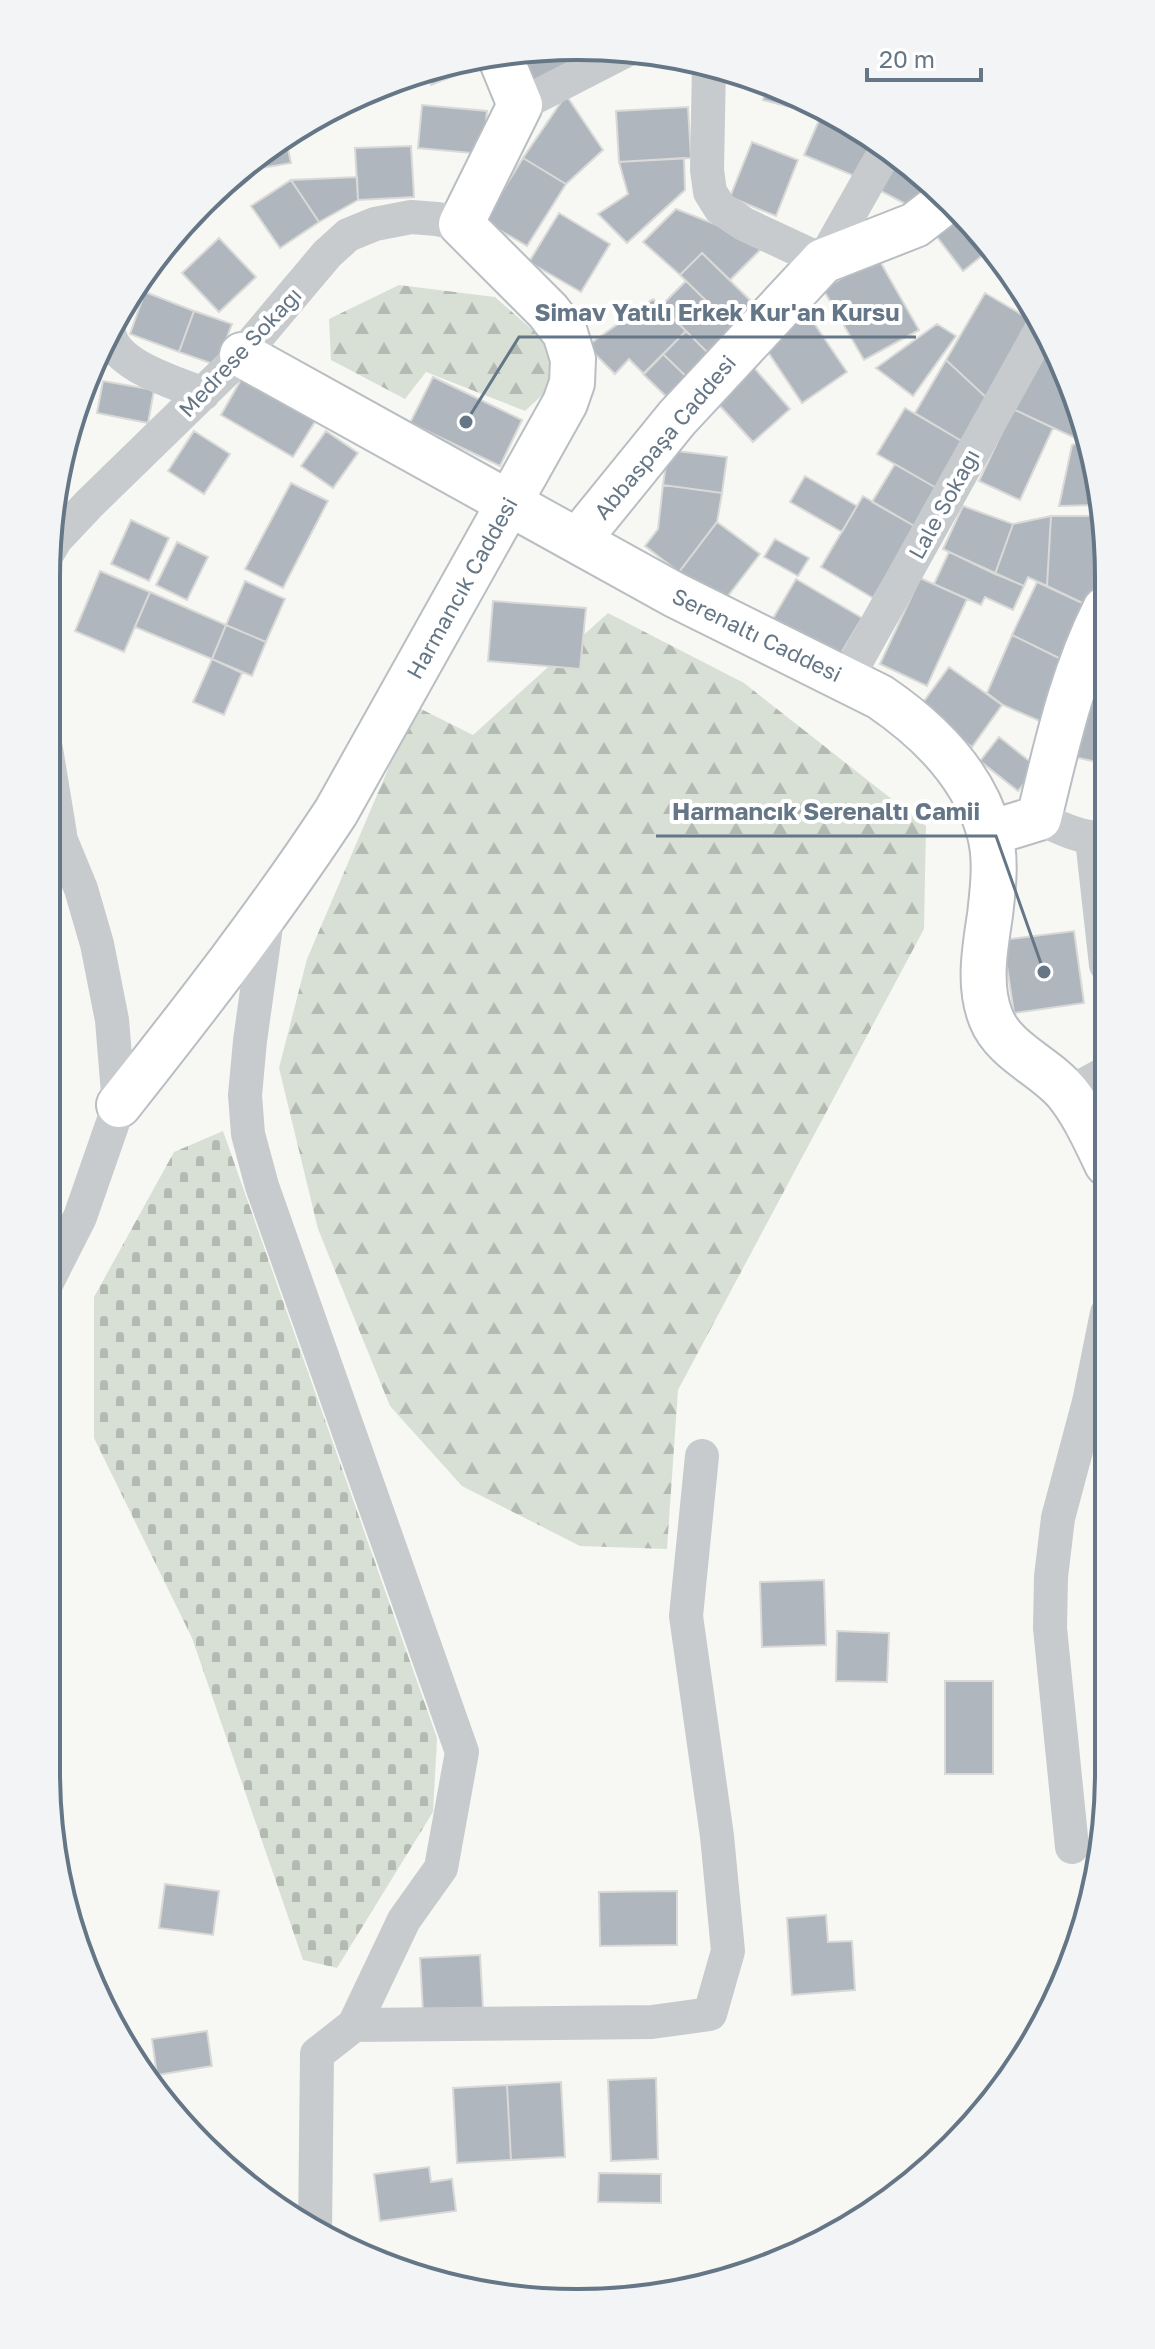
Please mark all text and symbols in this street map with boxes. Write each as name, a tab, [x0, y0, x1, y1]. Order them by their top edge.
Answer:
scale bar	[867, 32, 981, 82]
text: 20 m	[879, 44, 935, 73]
street label: Medrese Sokağı	[173, 281, 307, 422]
callout: Simav Yatılı Erkek Kur'an Kursu	[519, 289, 916, 337]
text: Simav Yatılı Erkek Kur'an Kursu	[534, 297, 900, 326]
street label: Abbaspaşa Caddesi	[588, 349, 741, 524]
street label: Lale Sokağı	[902, 444, 985, 563]
street label: Harmancık Caddesi	[400, 492, 523, 683]
street label: Serenaltı Caddesi	[668, 582, 846, 687]
callout: Harmancık Serenaltı Camii	[656, 788, 996, 836]
text: Harmancık Serenaltı Camii	[672, 796, 980, 825]

